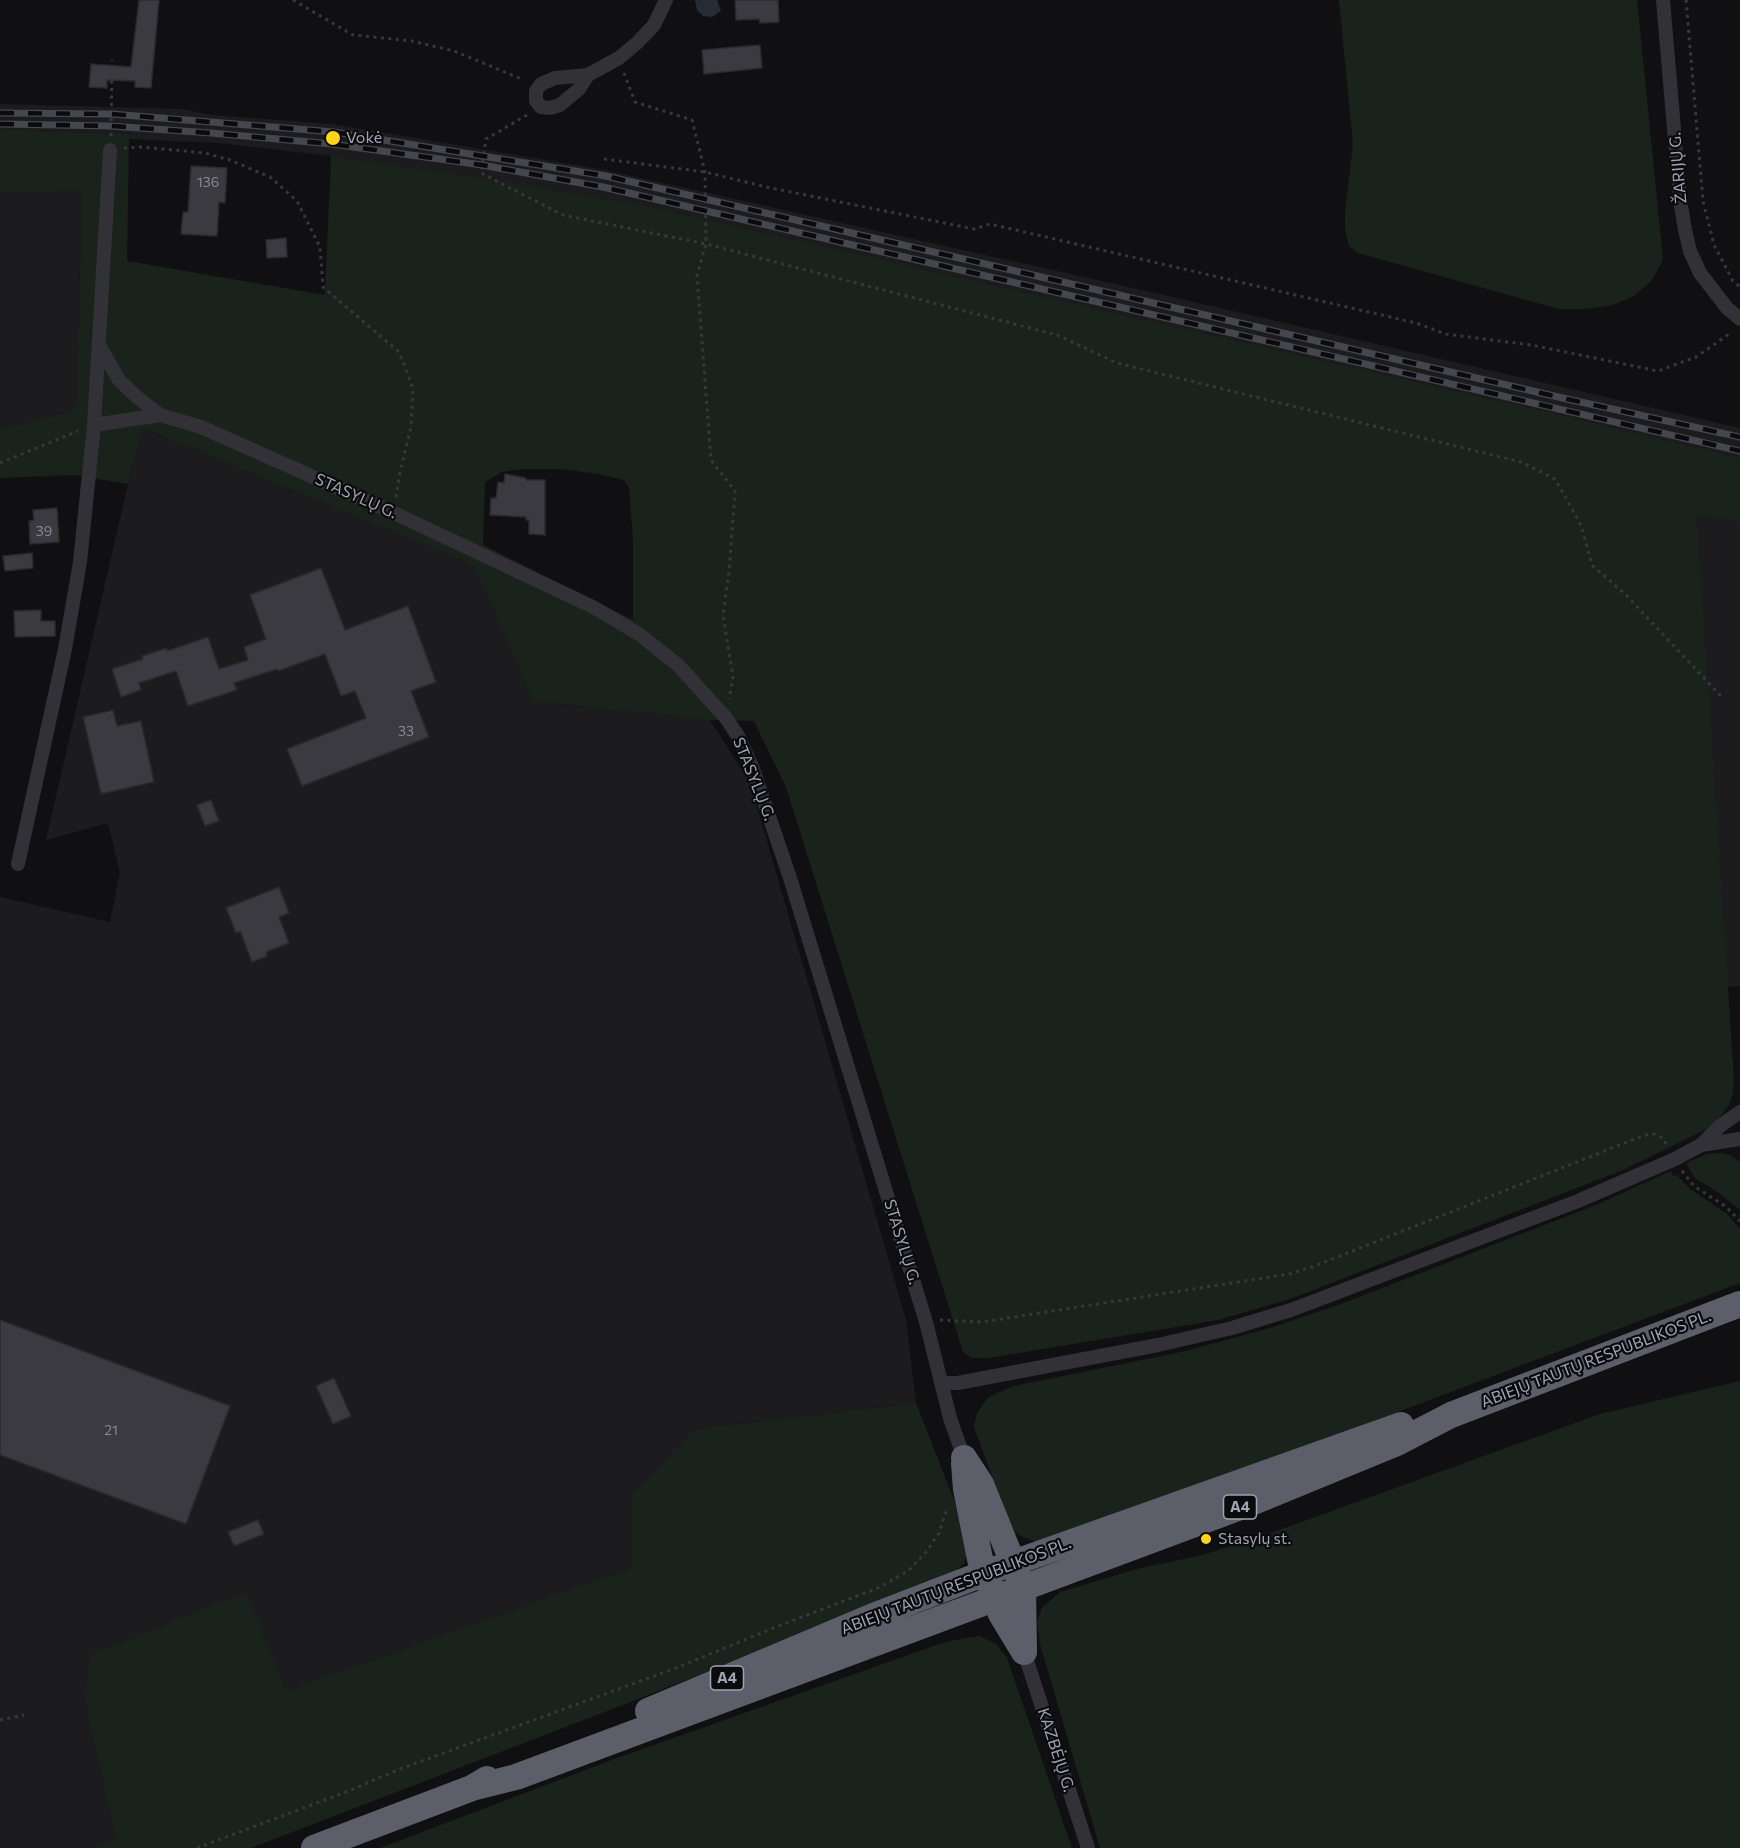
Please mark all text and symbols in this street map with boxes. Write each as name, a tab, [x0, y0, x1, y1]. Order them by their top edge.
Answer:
place label: Vokė	[346, 128, 382, 148]
marker: Vokė	[324, 129, 342, 147]
street label: ŽARIJŲ G.	[1665, 131, 1691, 205]
house number: 136	[197, 174, 219, 190]
street label: STASYLŲ G.	[312, 469, 400, 523]
house number: 39	[36, 523, 52, 539]
house number: 33	[398, 723, 414, 739]
street label: STASYLŲ G.	[729, 735, 779, 823]
street label: STASYLŲ G.	[880, 1197, 924, 1287]
street label: ABIEJŲ TAUTŲ RESPUBLIKOS PL.	[1478, 1306, 1714, 1412]
house number: 21	[104, 1422, 118, 1438]
road number: A4	[1224, 1495, 1256, 1519]
place label: Stasylų st.	[1218, 1529, 1291, 1549]
marker: Stasylų st.	[1199, 1532, 1213, 1546]
street label: ABIEJŲ TAUTŲ RESPUBLIKOS PL.	[838, 1533, 1074, 1639]
road number: A4	[710, 1666, 744, 1690]
street label: KAZBĖJŲ G.	[1033, 1706, 1079, 1794]

